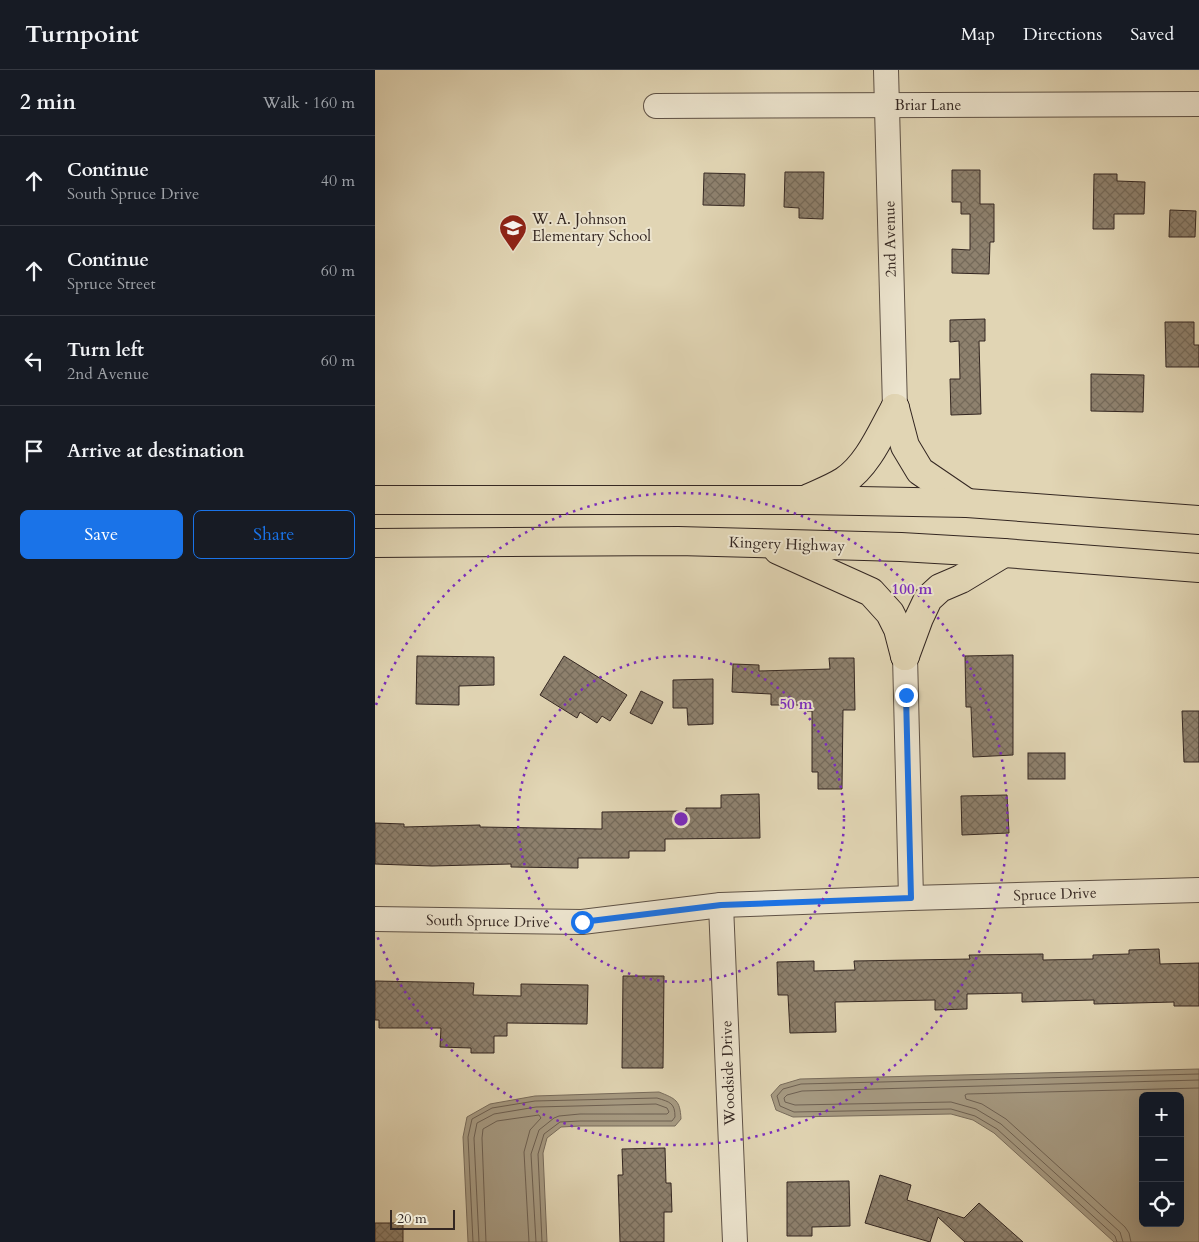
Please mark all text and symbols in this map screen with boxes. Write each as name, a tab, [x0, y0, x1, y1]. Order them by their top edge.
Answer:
text: Turnpoint	[25, 18, 139, 51]
text: Map	[961, 22, 995, 47]
text: Directions	[1023, 22, 1102, 47]
text: Saved	[1130, 22, 1174, 47]
text: 2 min	[20, 88, 76, 117]
text: Walk · 160 m	[263, 92, 355, 114]
street label: Briar Lane	[895, 95, 962, 115]
text: Continue	[67, 157, 149, 183]
icon: ahead	[20, 167, 48, 195]
text: 40 m	[321, 170, 355, 192]
text: South Spruce Drive	[67, 183, 199, 205]
street label: 2nd Avenue	[879, 200, 901, 278]
place label: W. A. Johnson Elementary School	[531, 209, 651, 246]
school or university icon: W. A. Johnson Elementary School	[498, 213, 528, 252]
text: Continue	[67, 247, 149, 273]
icon: ahead	[20, 257, 48, 285]
text: 60 m	[321, 260, 355, 282]
text: Spruce Street	[67, 273, 156, 295]
text: Turn left	[67, 337, 144, 363]
icon: left	[20, 347, 48, 375]
text: 60 m	[321, 350, 355, 372]
text: 2nd Avenue	[67, 363, 149, 385]
icon: arrive	[20, 437, 48, 465]
text: Arrive at destination	[67, 438, 244, 464]
button: Save	[20, 510, 183, 559]
button: Share	[193, 510, 355, 559]
street label: Kingery Highway	[728, 532, 846, 556]
text: 100 m	[892, 579, 933, 599]
route end	[895, 684, 918, 707]
text: 50 m	[779, 694, 813, 714]
centre of rings	[672, 810, 690, 828]
street label: Spruce Drive	[1013, 883, 1097, 905]
street label: South Spruce Drive	[426, 910, 550, 932]
route start	[571, 911, 594, 934]
street label: Woodside Drive	[716, 1020, 740, 1127]
map controls	[1139, 1092, 1184, 1227]
button: +	[1139, 1092, 1184, 1137]
button: −	[1139, 1137, 1184, 1182]
button: locate	[1139, 1182, 1184, 1227]
scale bar	[390, 1207, 455, 1230]
text: 20 m	[397, 1209, 427, 1228]

